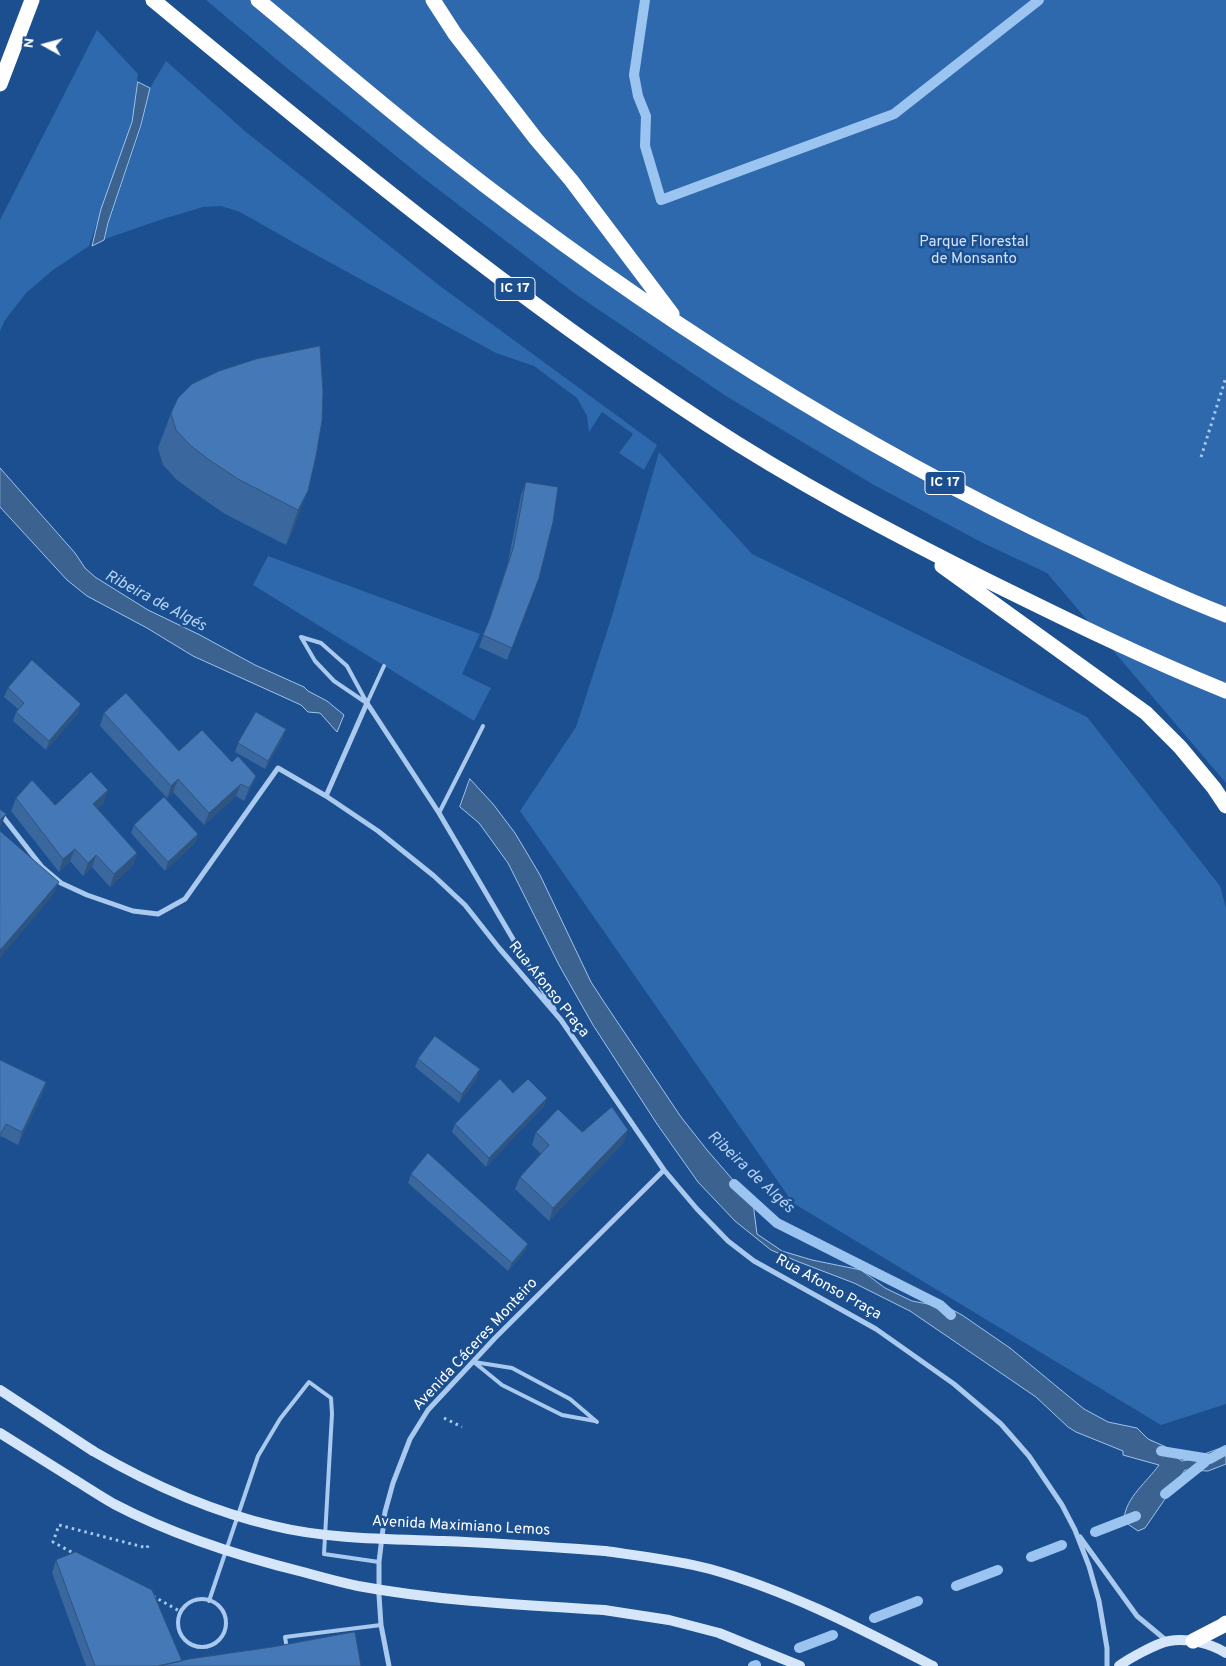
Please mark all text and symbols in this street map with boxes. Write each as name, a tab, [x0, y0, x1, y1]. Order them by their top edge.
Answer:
north arrow	[20, 20, 70, 70]
text: N	[21, 37, 39, 49]
park label: Parque Florestal de Monsanto	[919, 234, 1029, 269]
road number: IC 17	[495, 278, 535, 300]
road number: IC 17	[925, 472, 965, 494]
water label: Ribeira de Algés	[101, 567, 209, 637]
street label: Rua Afonso Praça	[504, 938, 592, 1042]
water label: Ribeira de Algés	[702, 1128, 798, 1218]
street label: Rua Afonso Praça	[772, 1251, 884, 1325]
street label: Avenida Cáceres Monteiro	[410, 1275, 542, 1415]
street label: Avenida Maximiano Lemos	[371, 1513, 551, 1541]

